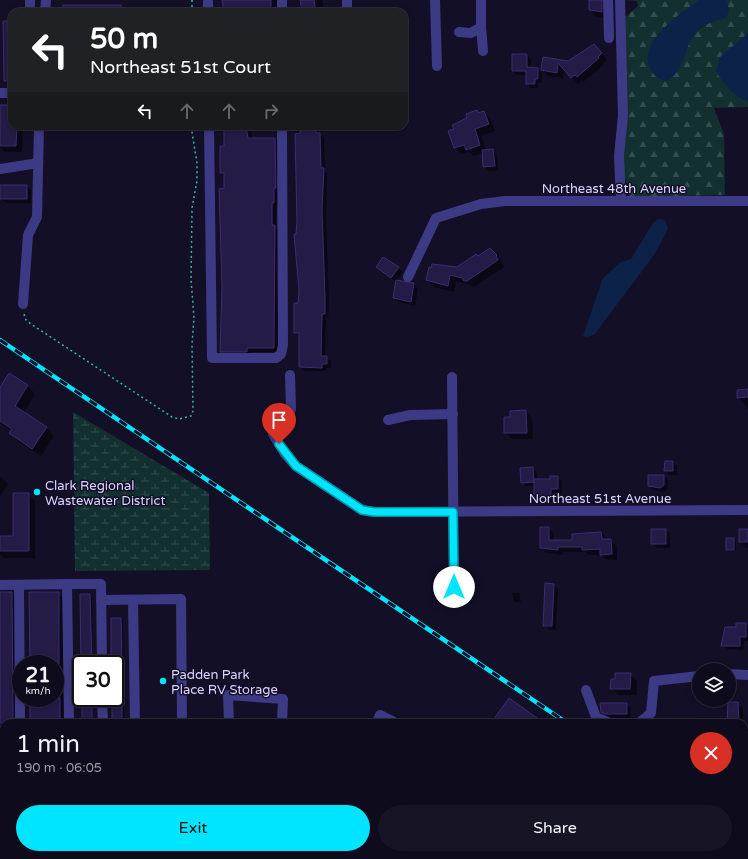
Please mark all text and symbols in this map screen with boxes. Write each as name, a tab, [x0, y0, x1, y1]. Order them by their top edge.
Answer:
text: 50 m	[90, 22, 158, 56]
icon: left	[24, 24, 76, 76]
text: Northeast 51st Court	[90, 56, 271, 78]
icon: left	[134, 100, 156, 122]
icon: ahead	[176, 100, 198, 122]
icon: ahead	[218, 100, 240, 122]
icon: right	[260, 100, 282, 122]
street label: Northeast 48th Avenue	[542, 181, 686, 197]
pin	[262, 403, 296, 444]
icon: arrive	[268, 409, 290, 431]
place label: Clark Regional Wastewater District	[45, 478, 165, 509]
marker: Clark Regional Wastewater District	[32, 487, 42, 497]
street label: Northeast 51st Avenue	[529, 491, 671, 507]
position arrow	[433, 566, 475, 608]
speed limit sign: 30	[72, 655, 124, 707]
map controls	[692, 663, 736, 707]
button: layers	[692, 663, 736, 707]
text: 21	[25, 664, 51, 688]
place label: Padden Park Place RV Storage	[171, 667, 278, 698]
marker: Padden Park Place RV Storage	[158, 676, 168, 686]
text: km/h	[25, 685, 51, 697]
text: 1 min	[16, 730, 80, 759]
button: close	[690, 732, 732, 774]
text: 190 m · 06:05	[16, 760, 102, 776]
button: Exit	[16, 805, 370, 851]
button: Share	[378, 805, 732, 851]

